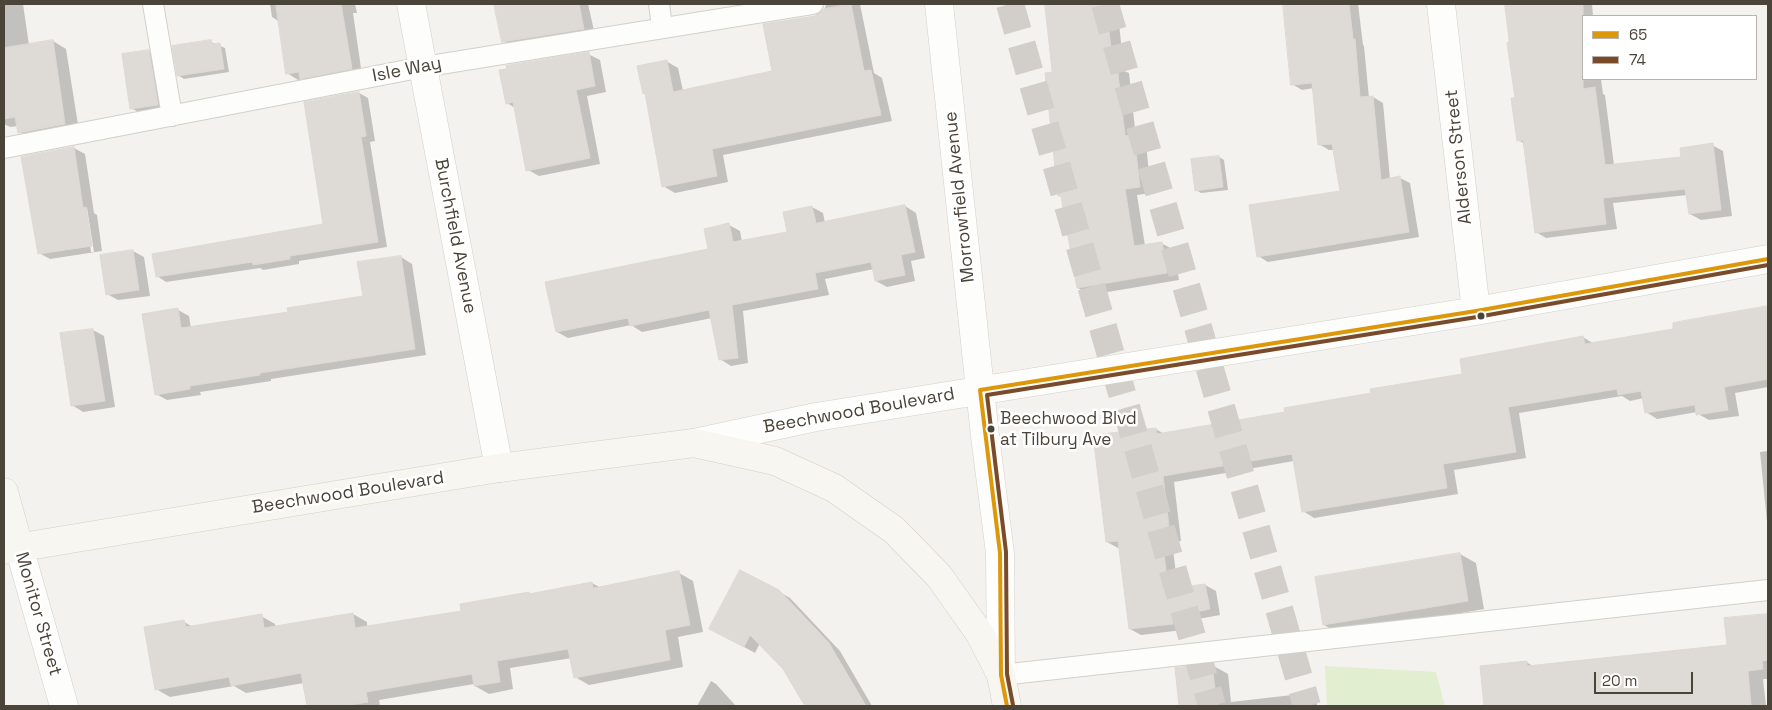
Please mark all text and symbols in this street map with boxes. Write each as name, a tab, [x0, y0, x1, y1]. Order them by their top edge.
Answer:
legend	[1582, 15, 1757, 80]
text: 65	[1629, 25, 1647, 44]
text: 74	[1629, 50, 1646, 69]
street label: Isle Way	[370, 53, 444, 87]
street label: Alderson Street	[1441, 88, 1477, 226]
street label: Morrowfield Avenue	[940, 110, 980, 284]
street label: Burchfield Avenue	[429, 157, 481, 315]
unlabelled marker	[1476, 311, 1486, 321]
street label: Beechwood Boulevard	[762, 384, 956, 438]
place label: Beechwood Blvd at Tilbury Ave	[1000, 409, 1137, 449]
marker: Beechwood Blvd at Tilbury Ave	[986, 424, 996, 434]
street label: Beechwood Boulevard	[250, 467, 446, 519]
street label: Monitor Street	[10, 550, 66, 678]
scale bar	[1597, 662, 1696, 694]
text: 20 m	[1602, 671, 1637, 690]

